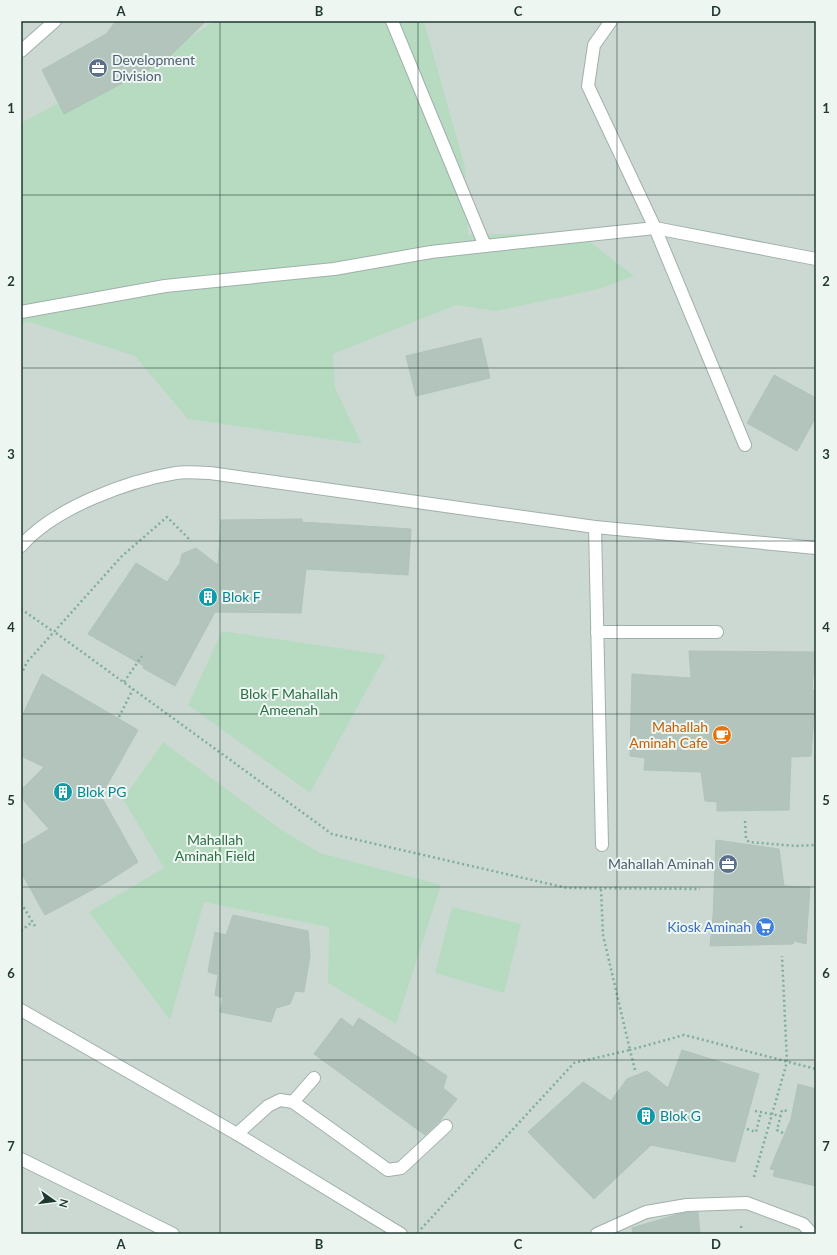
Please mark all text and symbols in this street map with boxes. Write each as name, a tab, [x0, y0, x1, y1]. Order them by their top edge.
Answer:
text: A	[115, 3, 126, 19]
text: B	[315, 3, 324, 19]
text: C	[514, 3, 523, 19]
text: D	[711, 3, 721, 19]
place label: Development Division	[112, 51, 195, 84]
office icon: Development Division	[87, 57, 109, 79]
text: 1	[7, 100, 15, 116]
text: 1	[822, 100, 830, 116]
text: 2	[7, 273, 15, 289]
text: 2	[822, 273, 830, 289]
text: 3	[7, 446, 15, 462]
text: 3	[822, 446, 830, 462]
building icon: Blok F	[197, 586, 219, 608]
place label: Blok F	[222, 588, 261, 605]
text: 4	[7, 619, 15, 635]
text: 4	[822, 619, 830, 635]
park label: Blok F Mahallah Ameenah	[240, 685, 338, 718]
place label: Mahallah Aminah Cafe	[629, 718, 708, 751]
cafe icon: Mahallah Aminah Cafe	[711, 724, 733, 746]
building icon: Blok PG	[52, 781, 74, 803]
place label: Blok PG	[77, 783, 126, 800]
text: 5	[7, 792, 15, 808]
text: 5	[822, 792, 830, 808]
park label: Mahallah Aminah Field	[175, 831, 255, 864]
office icon: Mahallah Aminah	[717, 853, 739, 875]
place label: Mahallah Aminah	[608, 855, 714, 872]
supermarket icon: Kiosk Aminah	[754, 916, 776, 938]
place label: Kiosk Aminah	[667, 918, 751, 935]
text: 6	[7, 965, 15, 981]
text: 6	[822, 965, 830, 981]
building icon: Blok G	[635, 1105, 657, 1127]
place label: Blok G	[660, 1107, 701, 1124]
text: 7	[7, 1138, 15, 1154]
text: 7	[822, 1138, 830, 1154]
north arrow	[34, 1181, 74, 1221]
text: N	[57, 1198, 72, 1209]
text: A	[115, 1236, 126, 1252]
text: B	[315, 1236, 324, 1252]
text: C	[514, 1236, 523, 1252]
text: D	[711, 1236, 721, 1252]

